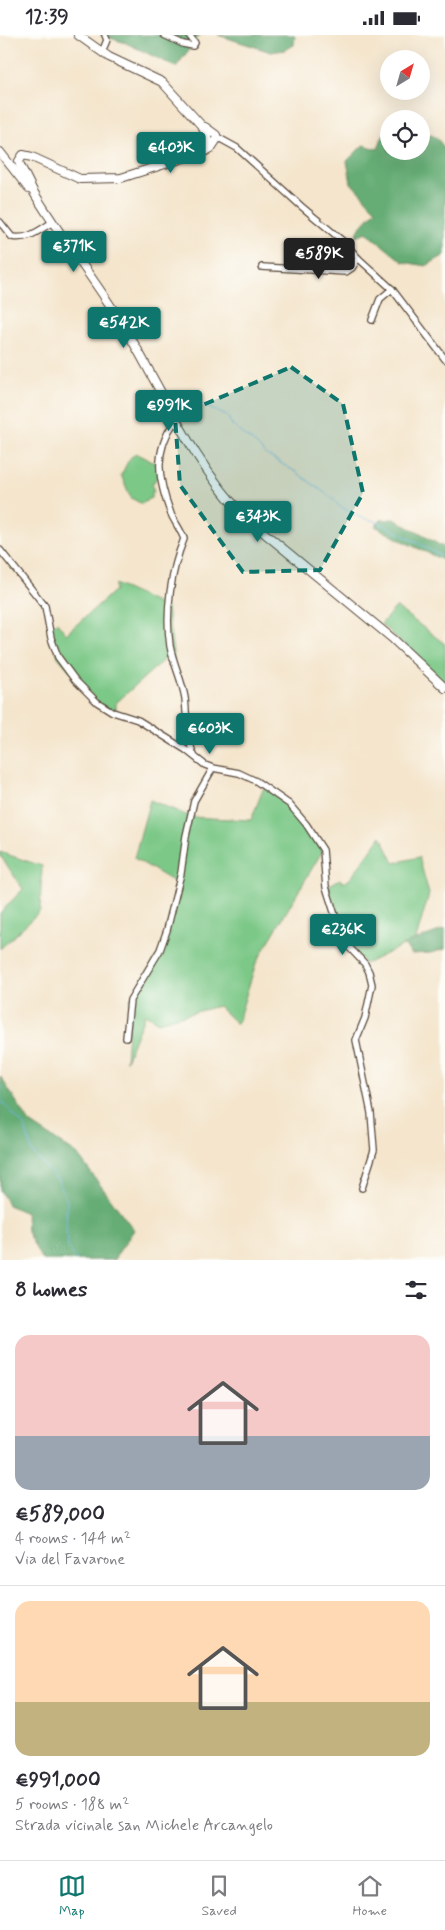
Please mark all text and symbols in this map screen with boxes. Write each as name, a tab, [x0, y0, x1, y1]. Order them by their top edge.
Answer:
text: 12:39	[25, 5, 69, 30]
north arrow	[380, 50, 430, 100]
map controls	[380, 50, 430, 160]
button: locate	[380, 110, 430, 160]
pin: €403K	[136, 131, 206, 174]
text: €403K	[148, 137, 194, 158]
pin: €371K	[39, 231, 109, 273]
text: €371K	[52, 236, 96, 257]
pin: €589K	[284, 237, 354, 280]
text: €589K	[295, 243, 343, 264]
pin: €542K	[89, 307, 159, 349]
text: €542K	[99, 312, 149, 333]
pin: €991K	[134, 389, 204, 432]
text: €991K	[146, 395, 192, 416]
pin: €343K	[223, 501, 293, 543]
text: €343K	[235, 506, 281, 527]
pin: €603K	[175, 713, 245, 755]
text: €603K	[187, 718, 233, 739]
pin: €236K	[308, 913, 378, 956]
text: €236K	[321, 919, 365, 940]
text: 8 homes	[15, 1276, 87, 1304]
icon: filters	[402, 1276, 430, 1304]
icon: home	[178, 1368, 268, 1458]
text: €589,000	[15, 1500, 105, 1528]
text: 4 rooms · 144 m²	[15, 1528, 131, 1549]
text: Via del Favarone	[15, 1549, 125, 1570]
icon: home	[178, 1633, 268, 1723]
text: €991,000	[15, 1766, 101, 1794]
text: 5 rooms · 188 m²	[15, 1794, 129, 1815]
text: Strada vicinale san Michele Arcangelo	[15, 1815, 273, 1836]
tab: Map	[58, 1872, 86, 1920]
tab: Saved	[201, 1872, 237, 1920]
tab: Home	[352, 1872, 387, 1920]

